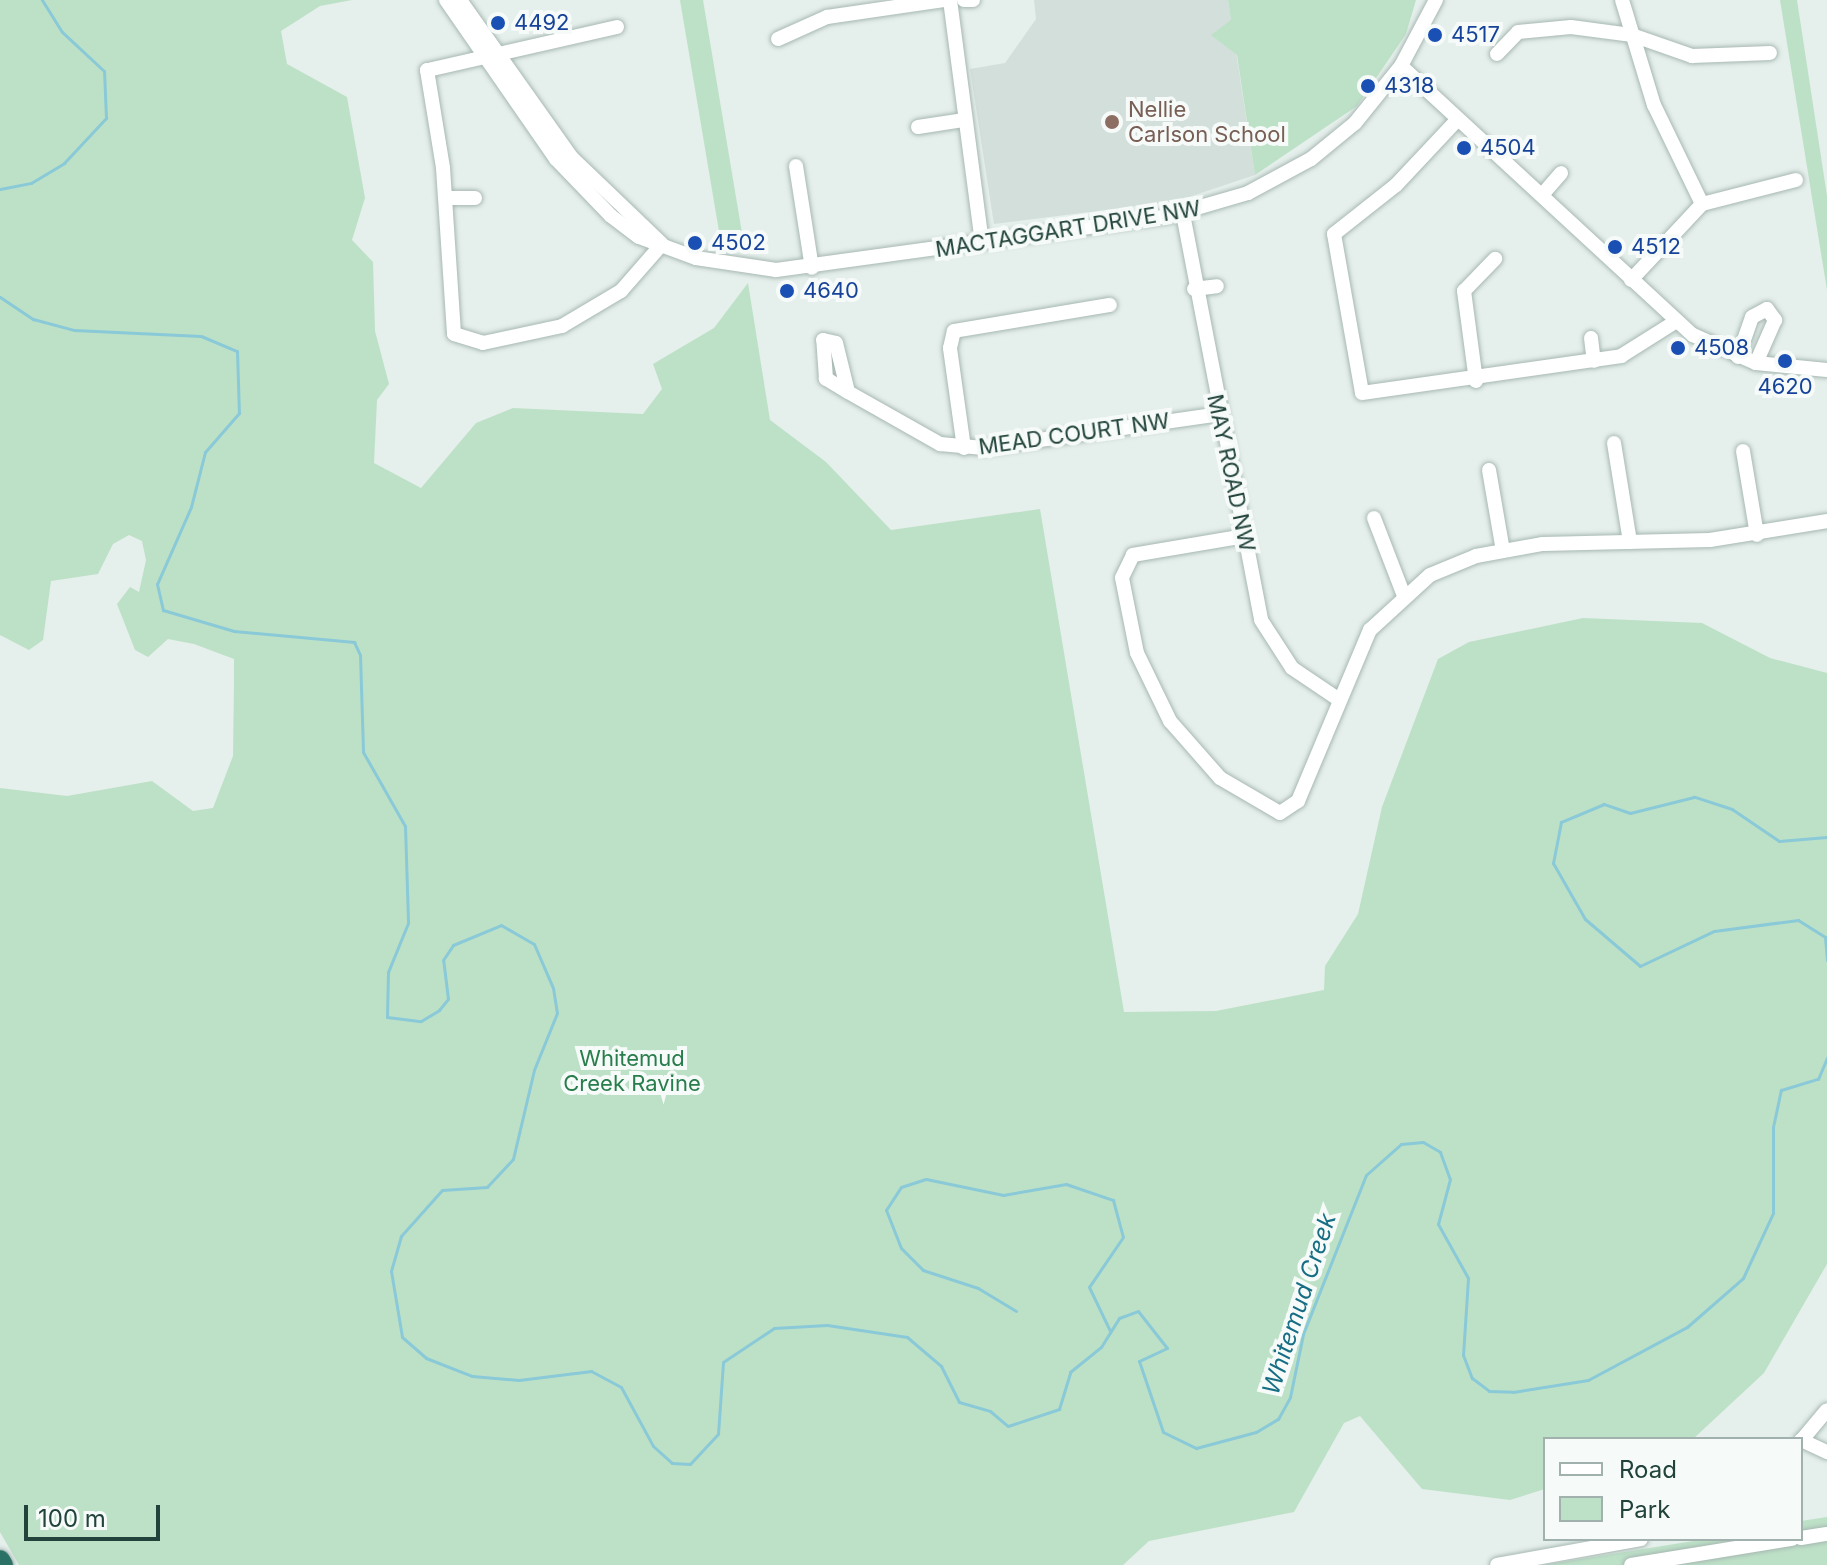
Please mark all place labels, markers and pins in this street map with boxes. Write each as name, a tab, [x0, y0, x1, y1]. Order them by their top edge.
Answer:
place label: 4492	[514, 10, 569, 36]
marker: 4492	[489, 14, 507, 32]
place label: 4517	[1451, 22, 1500, 48]
marker: 4517	[1426, 26, 1444, 44]
place label: 4318	[1384, 73, 1434, 99]
marker: 4318	[1359, 77, 1377, 95]
place label: Nellie Carlson School	[1128, 96, 1286, 148]
marker: Nellie Carlson School	[1103, 113, 1121, 131]
place label: 4504	[1480, 135, 1536, 161]
marker: 4504	[1455, 139, 1473, 157]
place label: 4502	[711, 230, 766, 256]
marker: 4502	[686, 234, 704, 252]
place label: 4512	[1631, 234, 1681, 260]
marker: 4512	[1606, 238, 1624, 256]
place label: 4640	[803, 278, 859, 304]
marker: 4640	[778, 282, 796, 300]
place label: 4508	[1694, 335, 1749, 361]
marker: 4508	[1669, 339, 1687, 357]
marker: 4620	[1776, 352, 1794, 370]
place label: 4620	[1757, 374, 1813, 400]

